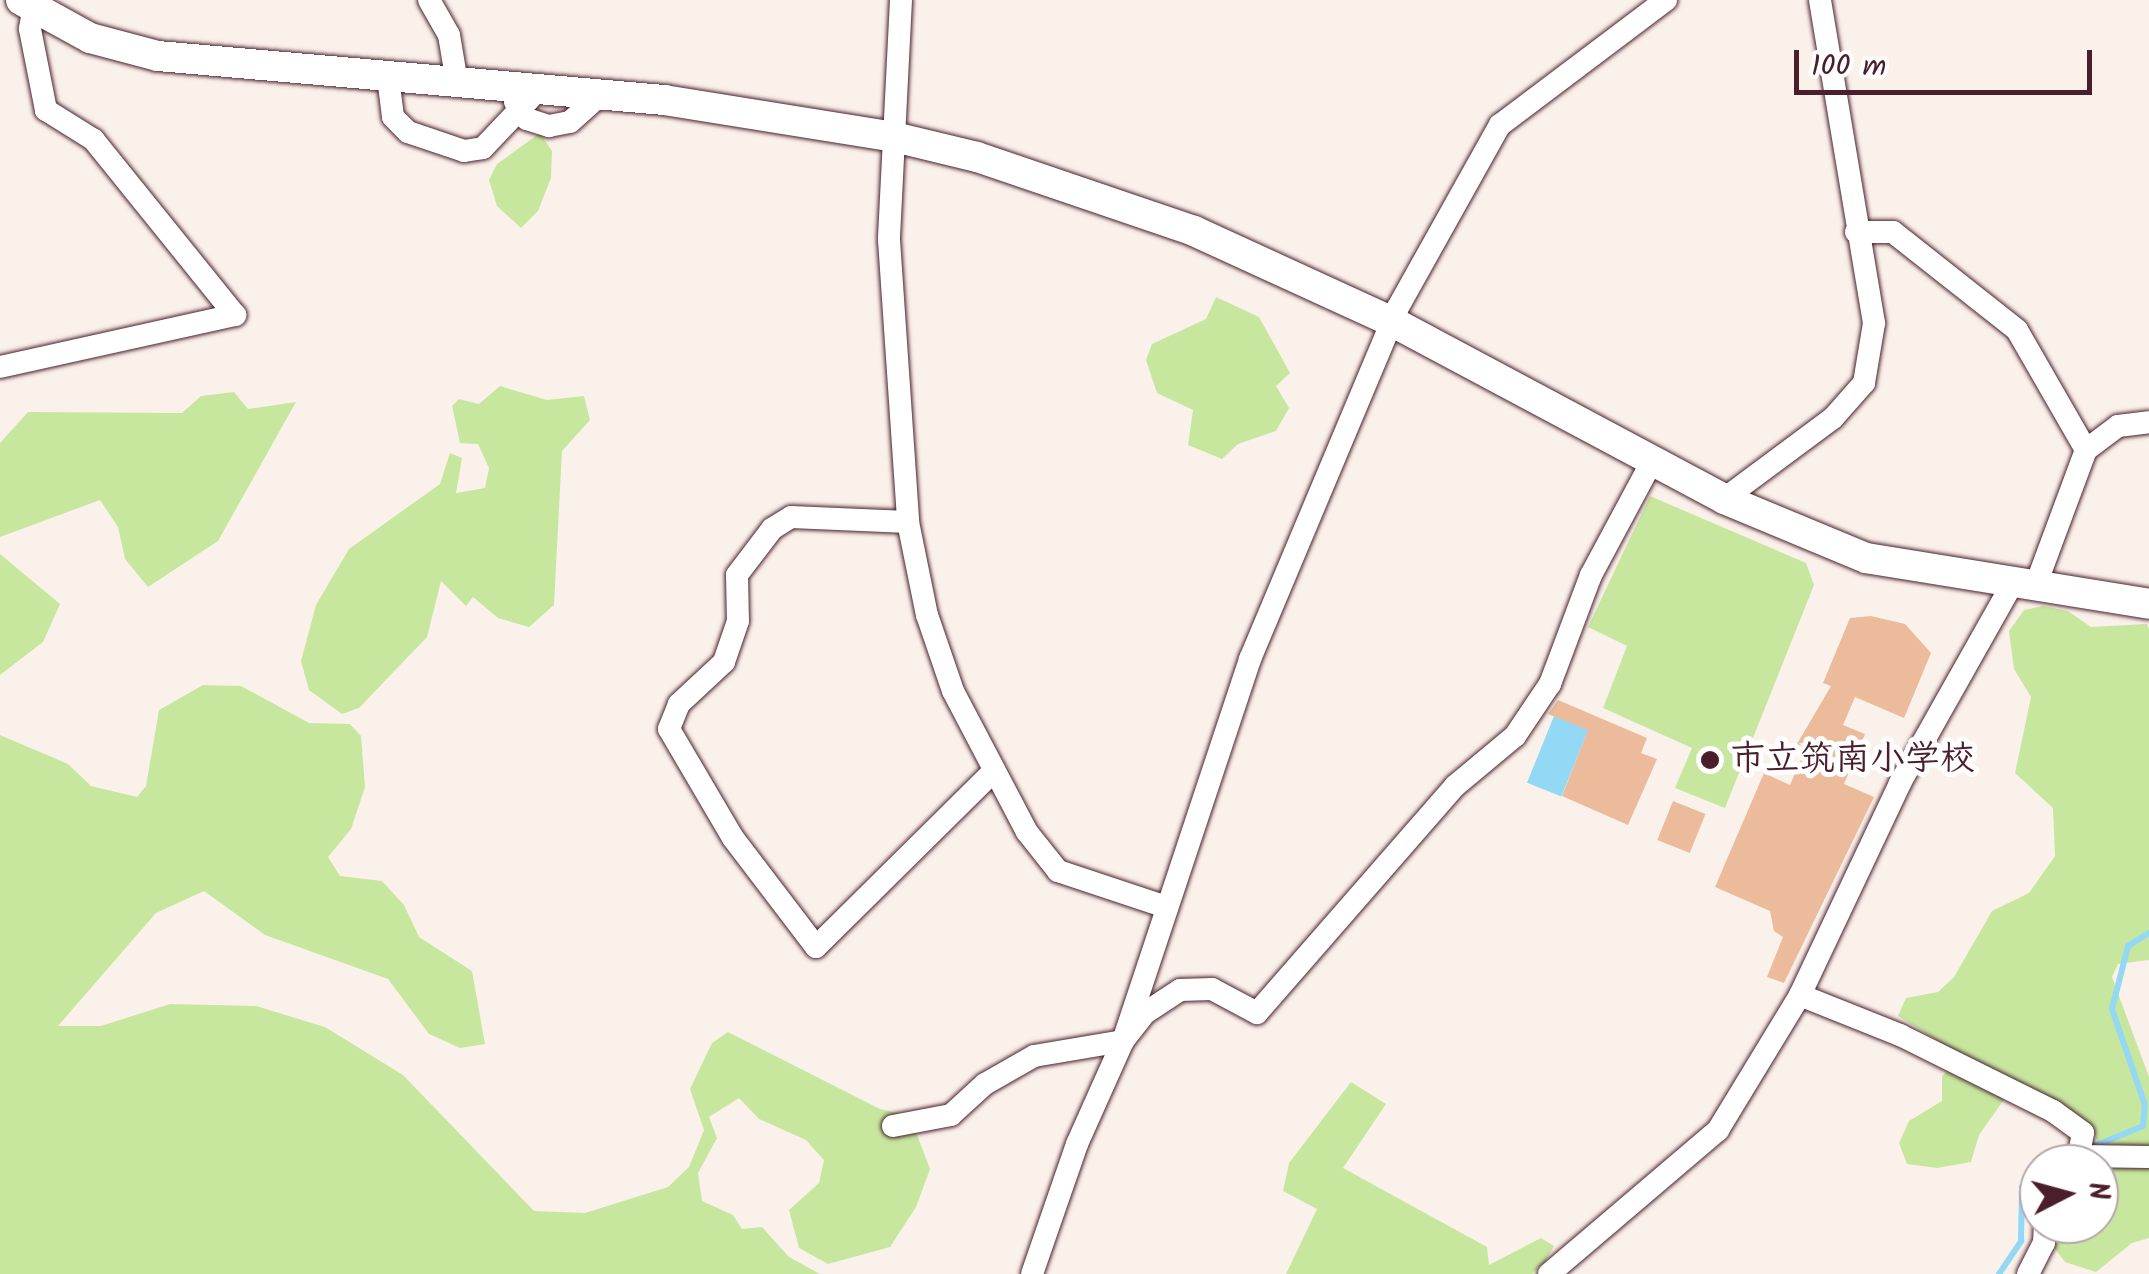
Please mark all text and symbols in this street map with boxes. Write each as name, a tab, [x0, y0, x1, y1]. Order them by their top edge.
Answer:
scale bar	[1799, 30, 2096, 92]
text: 100 m	[1811, 43, 1886, 91]
place label: 市立筑南小学校	[1730, 739, 1975, 781]
marker: 市立筑南小学校	[1699, 749, 1721, 771]
north arrow	[2019, 1144, 2119, 1244]
text: N	[2074, 1180, 2121, 1202]

